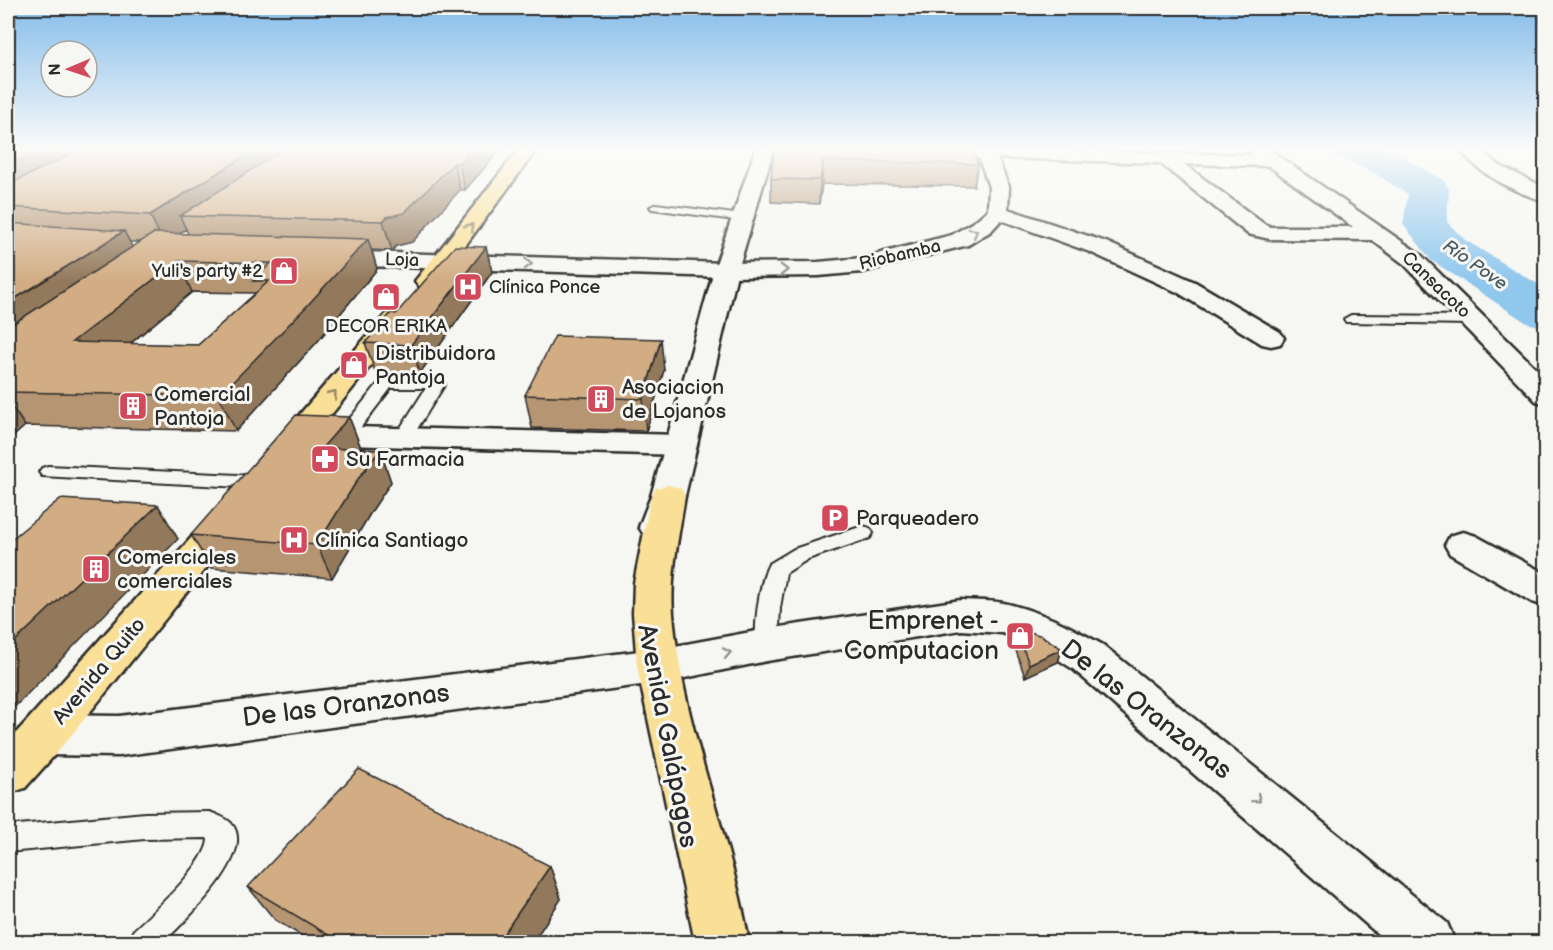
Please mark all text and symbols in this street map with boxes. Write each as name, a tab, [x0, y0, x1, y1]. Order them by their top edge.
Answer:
north arrow	[39, 39, 99, 99]
text: N	[46, 63, 65, 76]
one-way arrow	[462, 223, 473, 234]
one-way arrow	[968, 227, 978, 239]
street label: Riobamba	[857, 235, 943, 275]
water label: Río Pove	[1439, 235, 1511, 295]
street label: Cansacoto	[1397, 247, 1475, 323]
street label: Loja	[385, 249, 419, 271]
shop icon: Yuli's party #2	[268, 255, 300, 287]
one-way arrow	[523, 257, 532, 270]
place label: Yuli's party #2	[151, 261, 263, 282]
one-way arrow	[780, 263, 789, 276]
hospital icon: Clínica Ponce	[452, 271, 484, 303]
place label: Clínica Ponce	[489, 277, 601, 298]
shop icon: DECOR ERIKA	[370, 281, 402, 313]
place label: DECOR ERIKA	[325, 316, 447, 337]
place label: Distribuidora Pantoja	[375, 341, 496, 390]
shop icon: Distribuidora Pantoja	[338, 349, 370, 381]
place label: Asociacion de Lojanos	[622, 375, 726, 424]
place label: Comercial Pantoja	[154, 382, 251, 431]
building icon: Asociacion de Lojanos	[585, 383, 617, 415]
building icon: Comercial Pantoja	[117, 390, 149, 422]
one-way arrow	[325, 390, 336, 401]
pharmacy icon: Su Farmacia	[309, 443, 341, 475]
place label: Su Farmacia	[346, 447, 465, 472]
parking icon: Parqueadero	[819, 502, 851, 534]
place label: Parqueadero	[856, 506, 979, 531]
hospital icon: Clínica Santiago	[278, 524, 310, 556]
place label: Clínica Santiago	[315, 528, 468, 553]
place label: Comerciales comerciales	[117, 545, 236, 594]
building icon: Comerciales comerciales	[80, 553, 112, 585]
place label: Emprenet - Computacion	[844, 606, 999, 667]
street label: Avenida Quito	[47, 612, 151, 729]
shop icon: Emprenet - Computacion	[1004, 620, 1036, 652]
street label: Avenida Galápagos	[630, 622, 704, 851]
street label: De las Oranzonas	[1054, 634, 1238, 786]
one-way arrow	[722, 647, 732, 660]
street label: De las Oranzonas	[241, 678, 451, 734]
one-way arrow	[1250, 792, 1261, 803]

